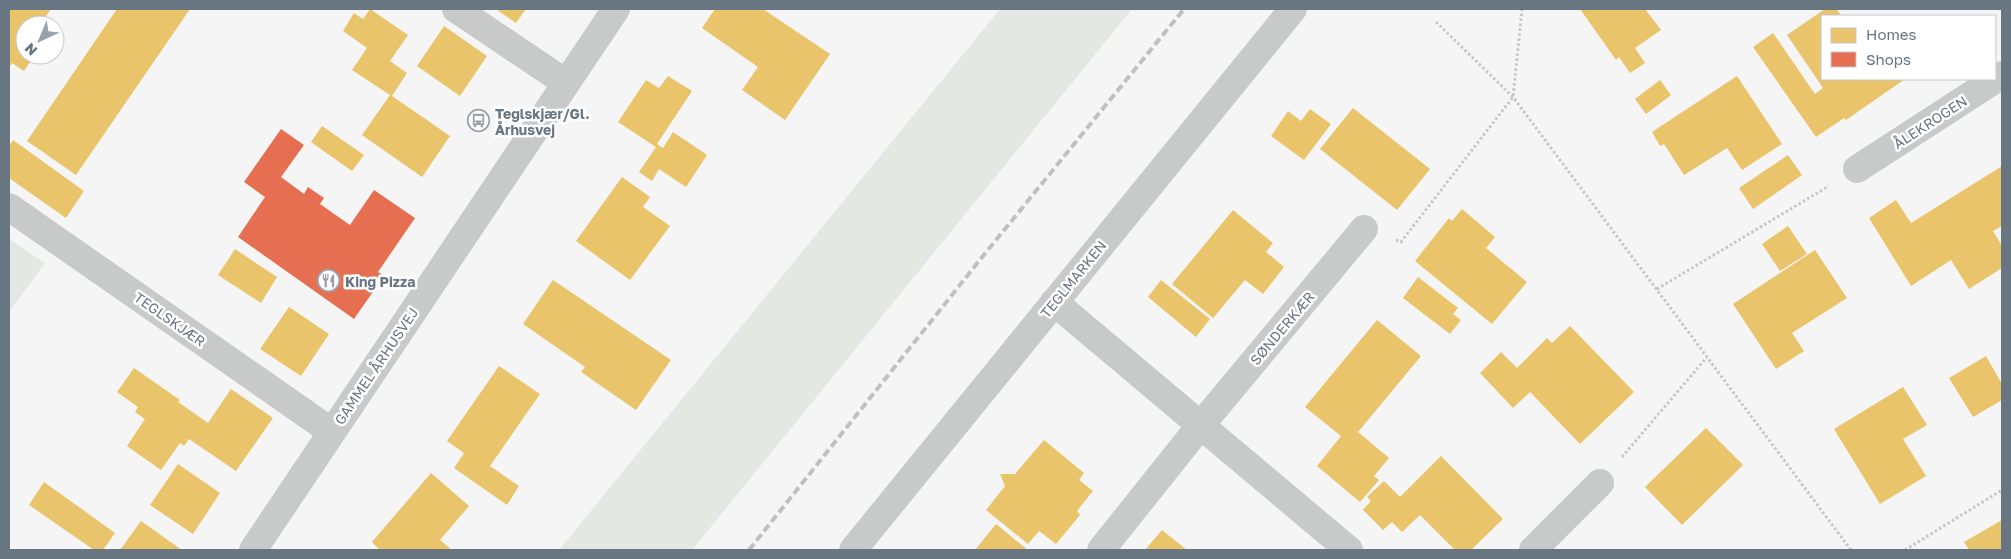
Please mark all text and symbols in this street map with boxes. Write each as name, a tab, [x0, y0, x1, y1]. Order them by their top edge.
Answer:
north arrow	[15, 15, 65, 65]
legend	[1821, 15, 1996, 80]
text: Homes	[1866, 25, 1916, 43]
text: N	[21, 40, 40, 60]
text: Shops	[1866, 50, 1911, 68]
street label: ÅLEKROGEN	[1890, 92, 1970, 152]
place label: Teglskjær/Gl. Århusvej	[495, 105, 590, 138]
bus stop icon: Teglskjær/Gl. Århusvej	[467, 109, 491, 133]
street label: TEGLMARKEN	[1037, 237, 1109, 321]
restaurant icon: King Pizza	[317, 269, 341, 293]
place label: King Pizza	[345, 273, 415, 290]
street label: TEGLSKJÆR	[131, 288, 209, 350]
street label: SØNDERKÆR	[1246, 288, 1318, 368]
street label: GAMMEL ÅRHUSVEJ	[331, 304, 421, 428]

